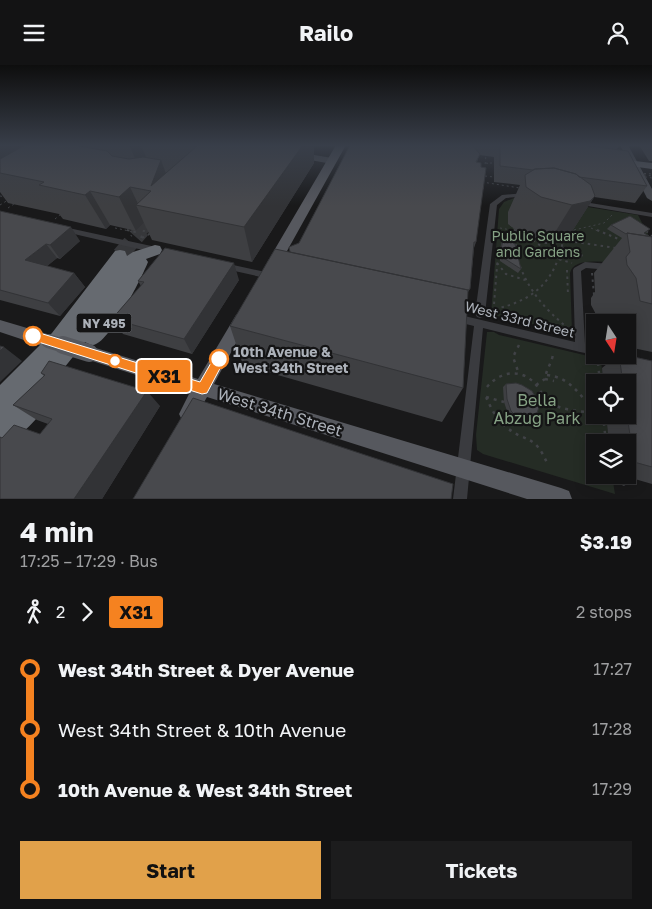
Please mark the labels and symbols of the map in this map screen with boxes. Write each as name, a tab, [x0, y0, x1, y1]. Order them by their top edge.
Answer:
park label: Public Square and Gardens	[491, 227, 585, 260]
street label: West 33rd Street	[463, 297, 577, 341]
road number: NY 495	[76, 313, 132, 333]
north arrow	[586, 314, 636, 364]
unlabelled marker	[23, 326, 43, 346]
place label: 10th Avenue & West 34th Street	[233, 343, 349, 376]
marker: 10th Avenue & West 34th Street	[209, 349, 229, 369]
unlabelled marker	[108, 354, 122, 368]
line badge: X31	[135, 360, 193, 392]
street label: West 34th Street	[215, 383, 345, 441]
park label: Bella Abzug Park	[494, 390, 580, 428]

